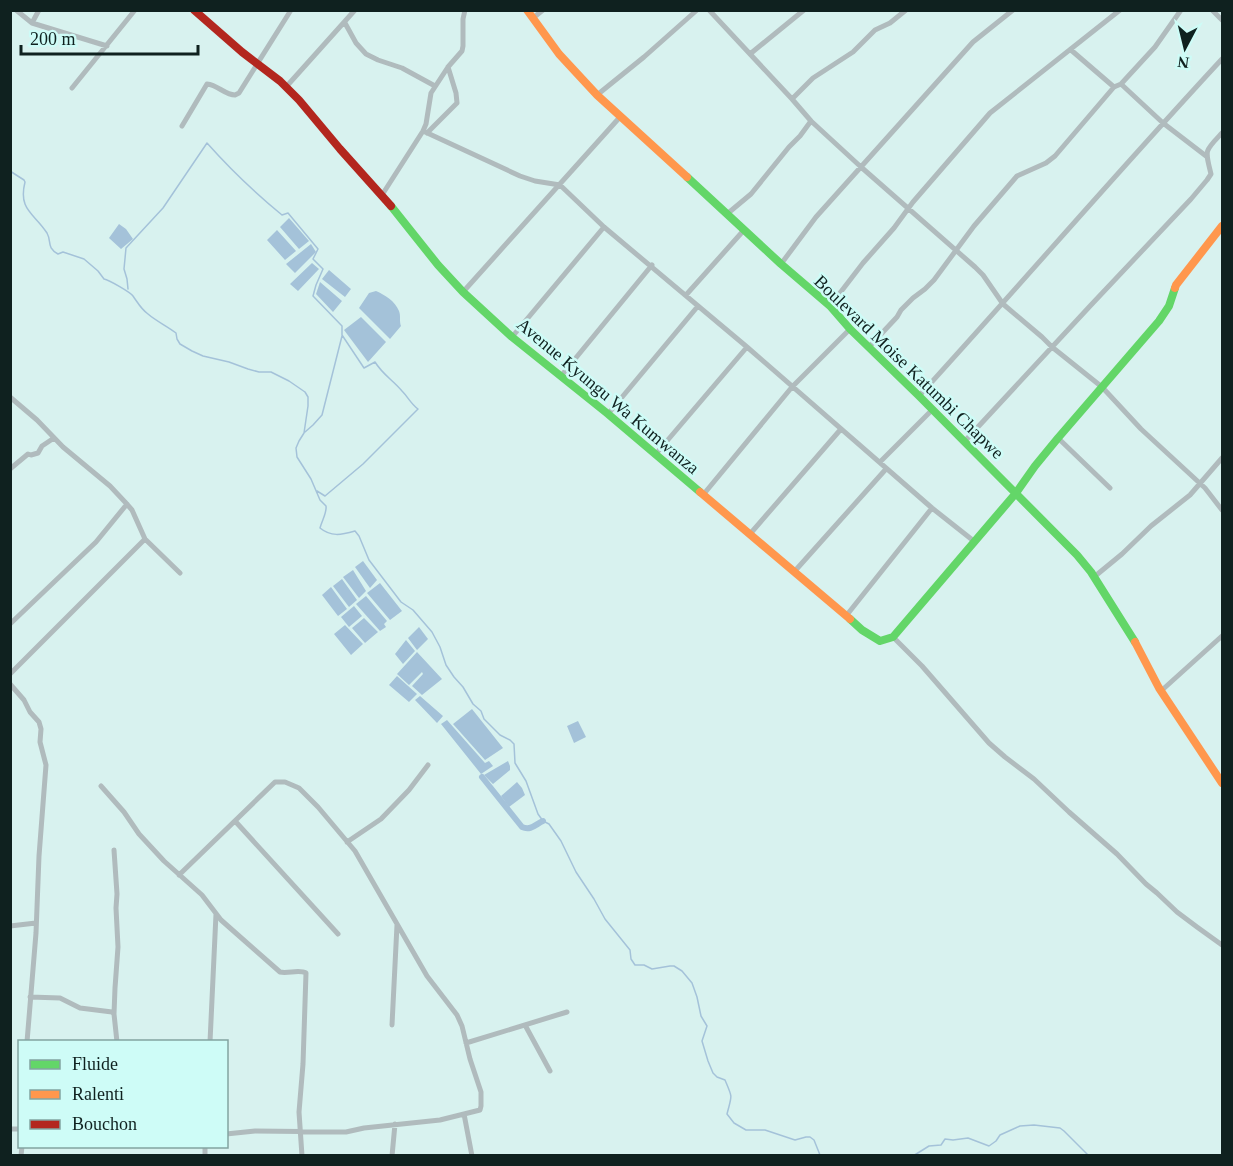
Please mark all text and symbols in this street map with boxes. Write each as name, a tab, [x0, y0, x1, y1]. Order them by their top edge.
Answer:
scale bar	[21, 18, 198, 56]
north arrow	[1155, 18, 1215, 78]
text: 200 m	[30, 29, 76, 49]
text: N	[1176, 53, 1190, 72]
street label: Boulevard Moise Katumbi Chapwe	[810, 271, 1008, 463]
street label: Avenue Kyungu Wa Kumwanza	[513, 314, 703, 478]
legend	[18, 1040, 228, 1148]
text: Fluide	[72, 1054, 118, 1074]
text: Ralenti	[72, 1084, 124, 1104]
text: Bouchon	[72, 1114, 137, 1134]

